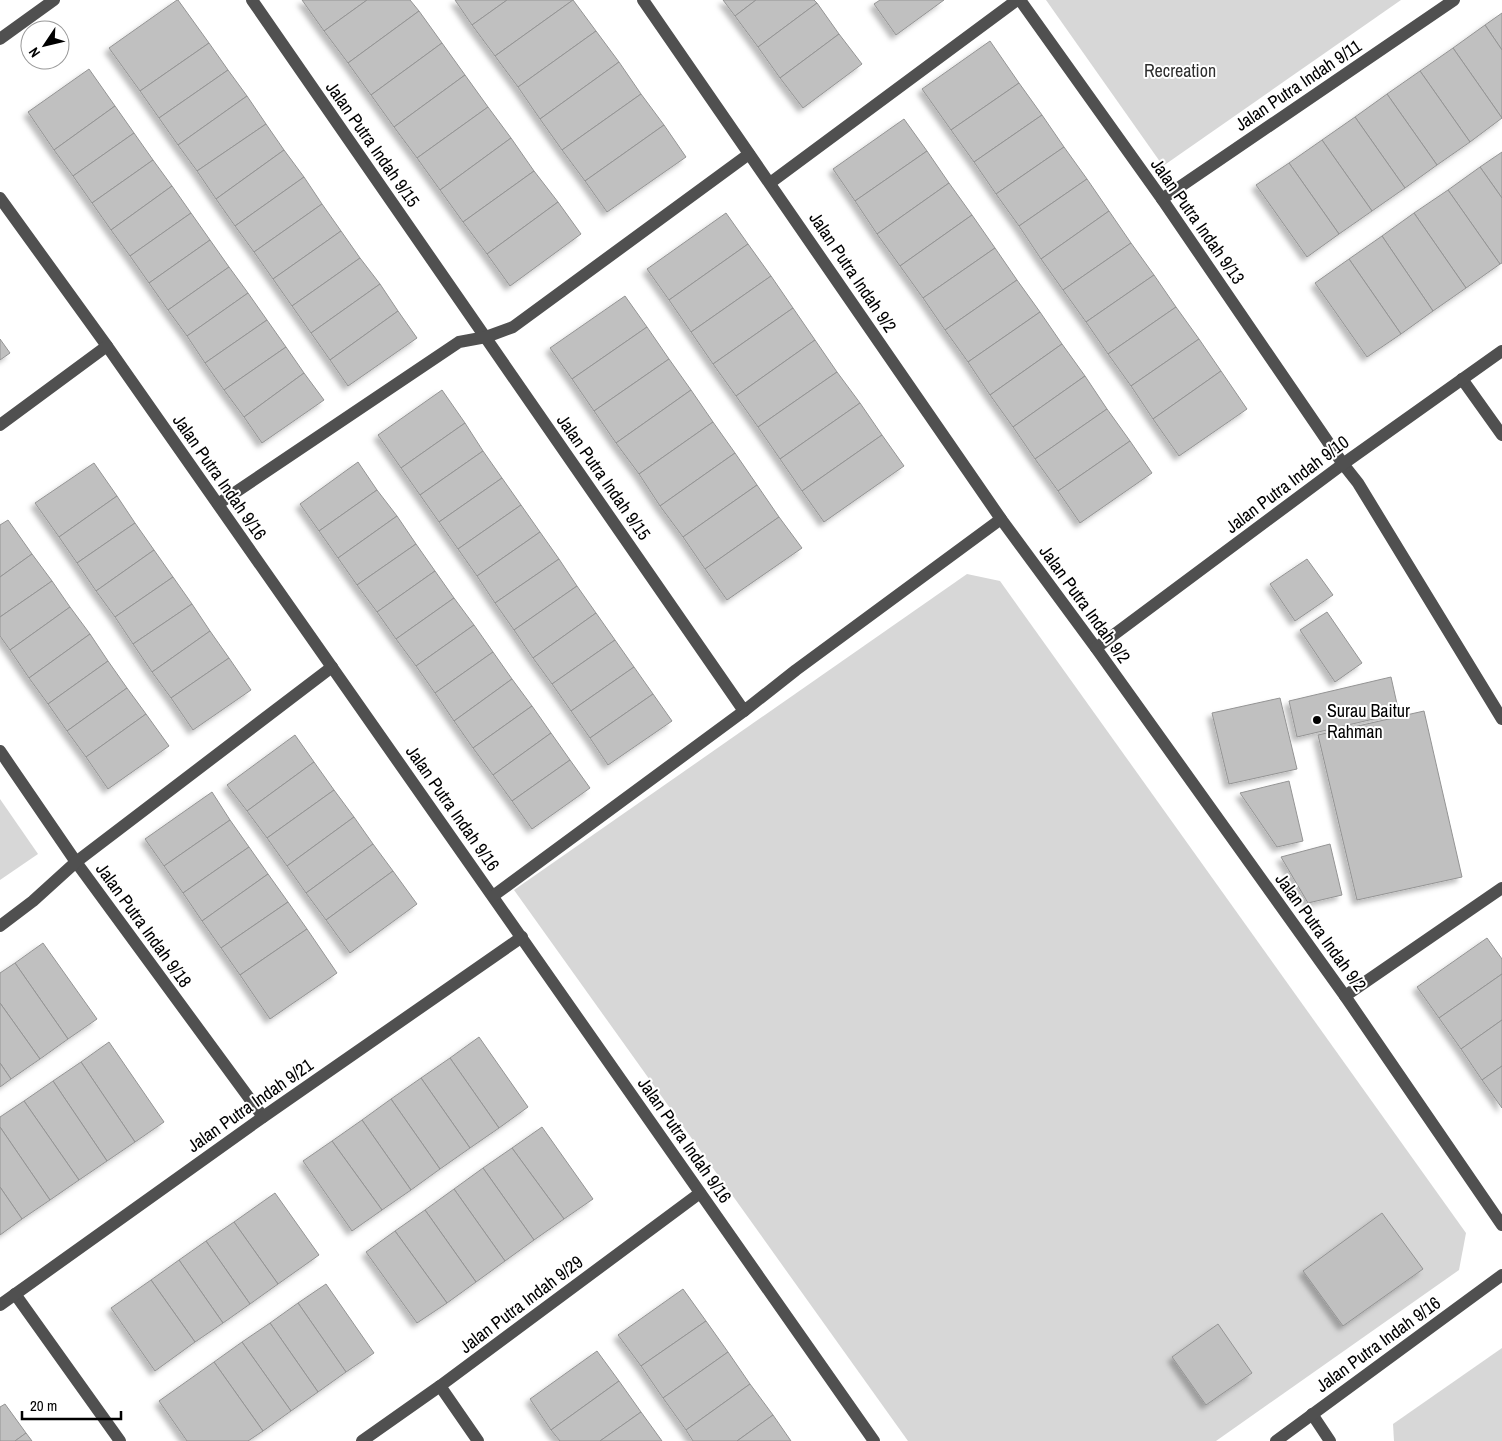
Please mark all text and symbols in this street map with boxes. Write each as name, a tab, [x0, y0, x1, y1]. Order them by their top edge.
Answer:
north arrow	[20, 20, 70, 70]
street label: Jalan Putra Indah 9/11	[1230, 33, 1367, 137]
text: N	[25, 44, 44, 61]
park label: Recreation	[1144, 58, 1216, 83]
street label: Jalan Putra Indah 9/15	[320, 76, 426, 212]
street label: Jalan Putra Indah 9/13	[1145, 153, 1251, 289]
street label: Jalan Putra Indah 9/2	[803, 207, 903, 337]
street label: Jalan Putra Indah 9/16	[167, 409, 273, 545]
street label: Jalan Putra Indah 9/15	[551, 409, 657, 545]
street label: Jalan Putra Indah 9/10	[1220, 429, 1354, 539]
street label: Jalan Putra Indah 9/2	[1034, 540, 1136, 668]
place label: Surau Baitur Rahman	[1327, 698, 1410, 744]
marker: Surau Baitur Rahman	[1311, 714, 1323, 726]
street label: Jalan Putra Indah 9/16	[400, 740, 506, 876]
street label: Jalan Putra Indah 9/18	[90, 858, 198, 992]
street label: Jalan Putra Indah 9/2	[1270, 868, 1372, 996]
street label: Jalan Putra Indah 9/21	[182, 1052, 319, 1158]
street label: Jalan Putra Indah 9/16	[632, 1072, 738, 1208]
street label: Jalan Putra Indah 9/29	[454, 1249, 588, 1359]
street label: Jalan Putra Indah 9/16	[1311, 1290, 1445, 1398]
scale bar	[22, 1388, 121, 1420]
text: 20 m	[30, 1395, 57, 1416]

